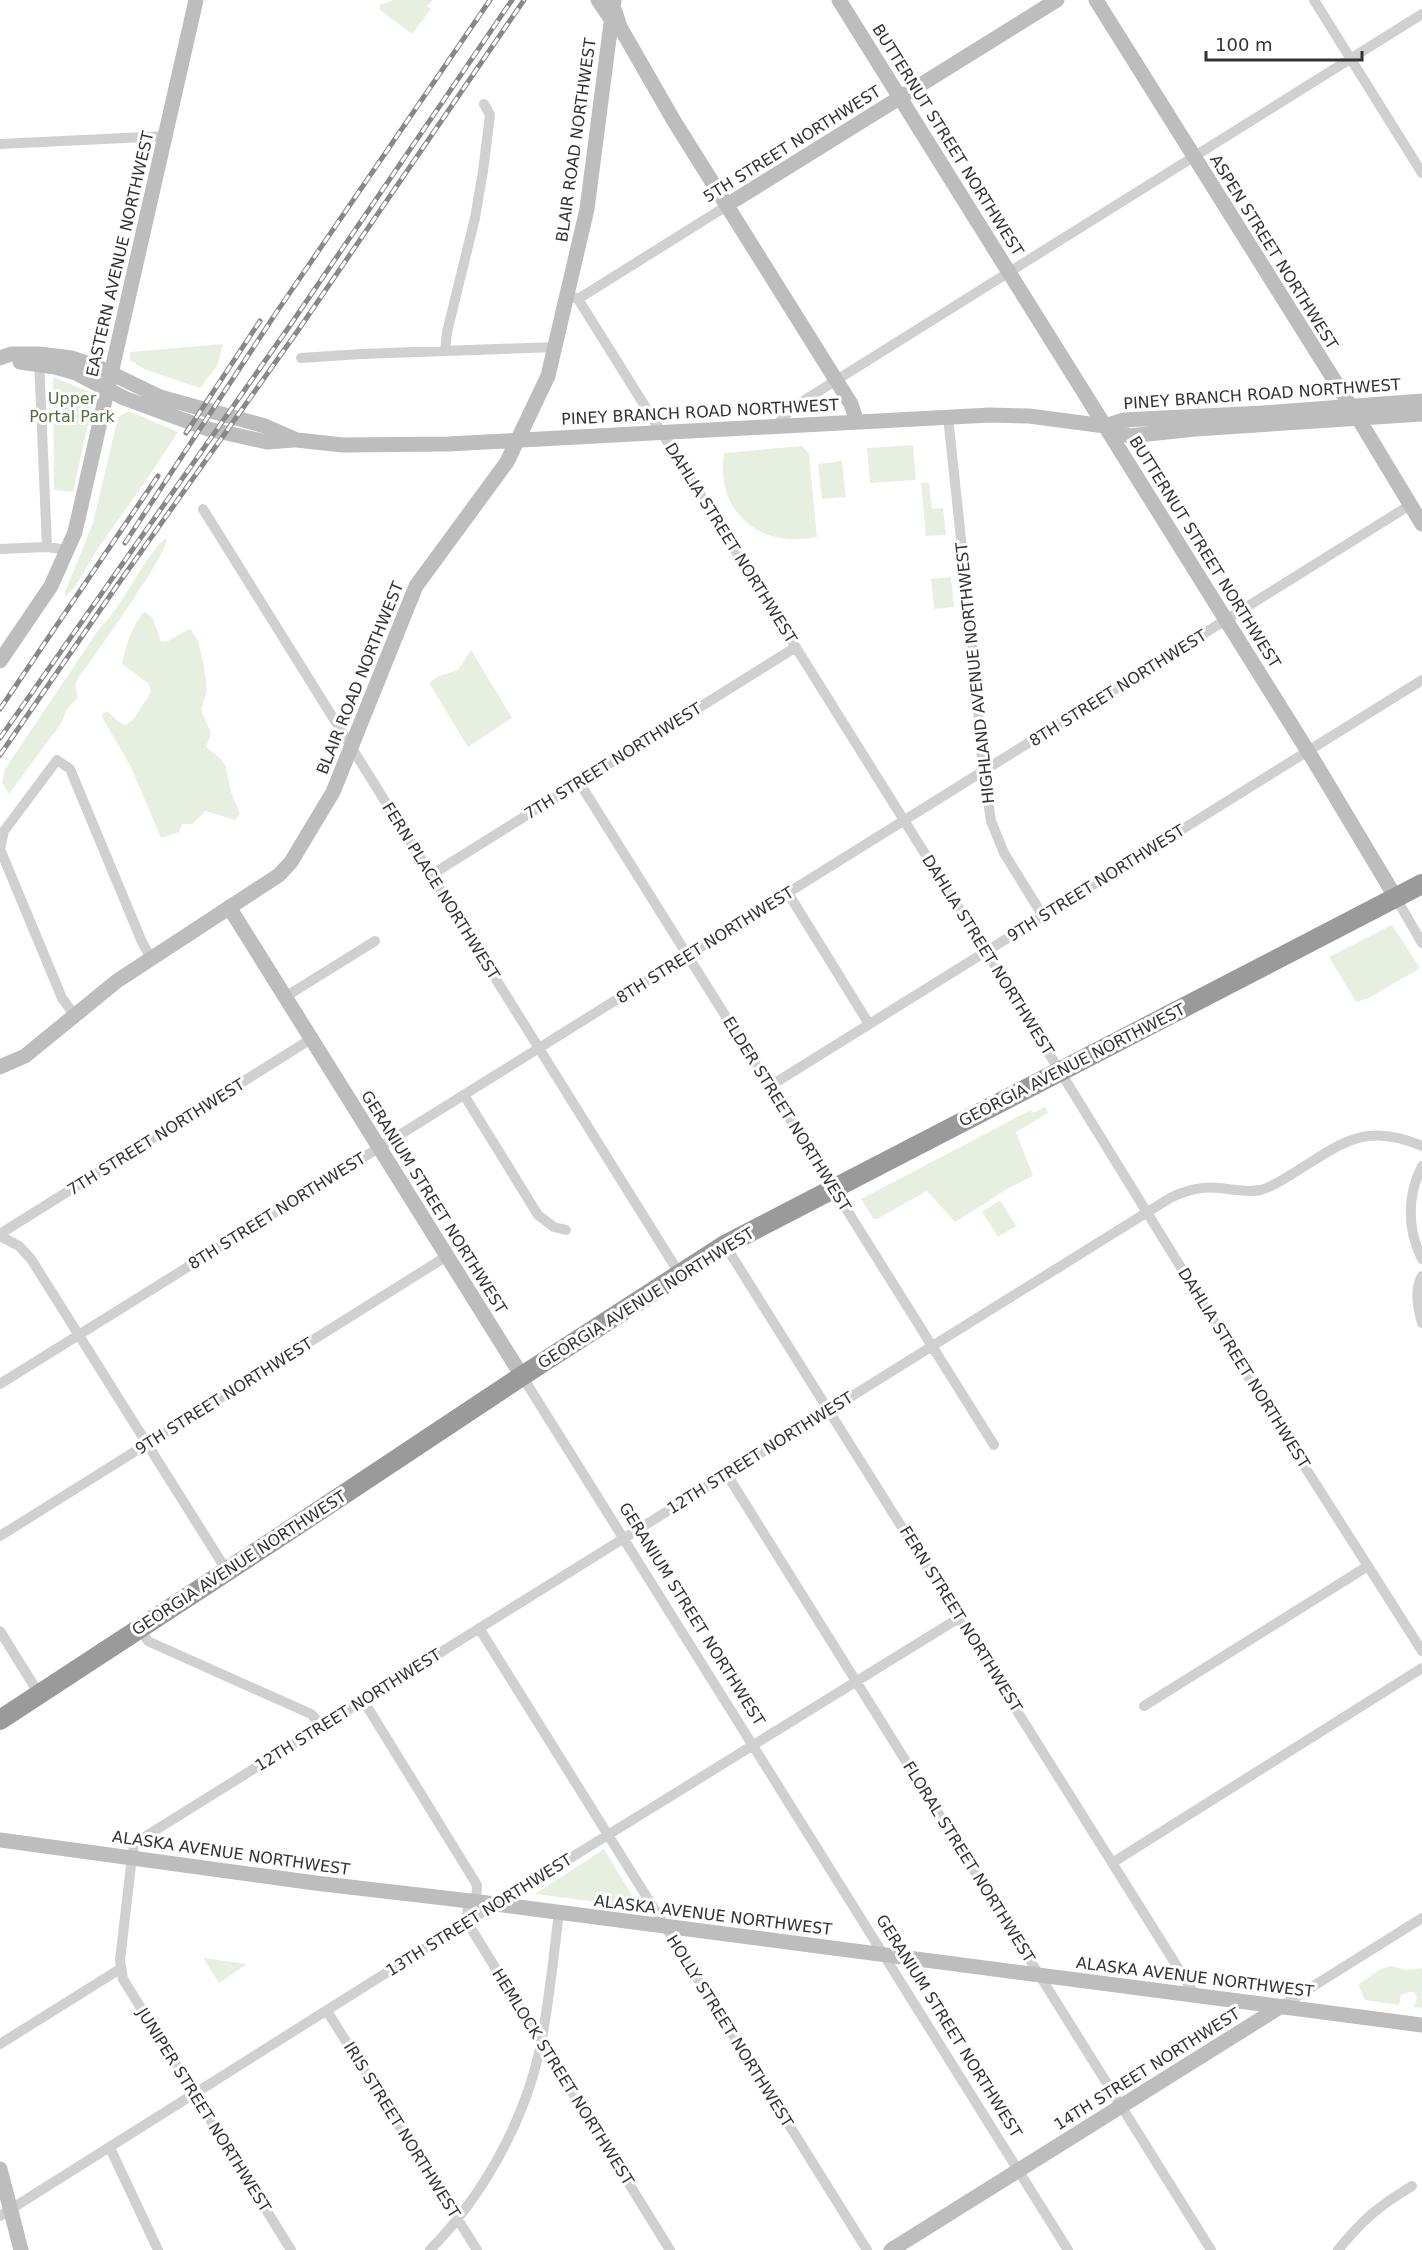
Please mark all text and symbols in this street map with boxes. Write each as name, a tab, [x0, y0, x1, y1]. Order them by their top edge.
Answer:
street label: BUTTERNUT STREET NORTHWEST	[868, 20, 1028, 260]
scale bar	[1206, 24, 1362, 62]
text: 100 m	[1215, 34, 1273, 55]
street label: BLAIR ROAD NORTHWEST	[552, 36, 600, 243]
street label: 5TH STREET NORTHWEST	[700, 81, 884, 206]
street label: EASTERN AVENUE NORTHWEST	[82, 129, 158, 379]
street label: ASPEN STREET NORTHWEST	[1206, 151, 1342, 353]
street label: PINEY BRANCH ROAD NORTHWEST	[1123, 375, 1402, 413]
park label: Upper Portal Park	[29, 389, 116, 426]
street label: PINEY BRANCH ROAD NORTHWEST	[561, 395, 839, 429]
street label: BUTTERNUT STREET NORTHWEST	[1125, 432, 1285, 672]
street label: DAHLIA STREET NORTHWEST	[661, 439, 801, 647]
street label: HIGHLAND AVENUE NORTHWEST	[952, 541, 998, 805]
street label: BLAIR ROAD NORTHWEST	[313, 579, 407, 777]
street label: 8TH STREET NORTHWEST	[1026, 625, 1210, 750]
street label: 7TH STREET NORTHWEST	[521, 698, 705, 823]
street label: FERN PLACE NORTHWEST	[378, 799, 504, 983]
street label: 9TH STREET NORTHWEST	[1004, 820, 1188, 945]
street label: DAHLIA STREET NORTHWEST	[918, 851, 1058, 1059]
street label: 8TH STREET NORTHWEST	[613, 882, 797, 1007]
street label: GEORGIA AVENUE NORTHWEST	[956, 999, 1189, 1131]
street label: ELDER STREET NORTHWEST	[719, 1013, 855, 1215]
street label: 7TH STREET NORTHWEST	[64, 1074, 248, 1199]
street label: GERANIUM STREET NORTHWEST	[357, 1087, 511, 1317]
street label: 8TH STREET NORTHWEST	[185, 1148, 369, 1273]
street label: GEORGIA AVENUE NORTHWEST	[534, 1223, 758, 1373]
street label: DAHLIA STREET NORTHWEST	[1174, 1264, 1314, 1472]
street label: 9TH STREET NORTHWEST	[132, 1333, 316, 1458]
street label: 12TH STREET NORTHWEST	[664, 1388, 857, 1518]
street label: GEORGIA AVENUE NORTHWEST	[128, 1486, 350, 1639]
street label: GERANIUM STREET NORTHWEST	[615, 1499, 769, 1729]
street label: FERN STREET NORTHWEST	[896, 1522, 1026, 1716]
street label: 12TH STREET NORTHWEST	[252, 1645, 445, 1775]
street label: FLORAL STREET NORTHWEST	[899, 1758, 1039, 1966]
street label: ALASKA AVENUE NORTHWEST	[111, 1827, 351, 1879]
street label: 13TH STREET NORTHWEST	[383, 1850, 576, 1980]
street label: ALASKA AVENUE NORTHWEST	[593, 1891, 833, 1939]
street label: GERANIUM STREET NORTHWEST	[872, 1911, 1026, 2141]
street label: HOLLY STREET NORTHWEST	[663, 1931, 797, 2131]
street label: ALASKA AVENUE NORTHWEST	[1075, 1953, 1315, 2001]
street label: HEMLOCK STREET NORTHWEST	[488, 1965, 638, 2189]
street label: JUNIPER STREET NORTHWEST	[133, 2003, 275, 2216]
street label: 14TH STREET NORTHWEST	[1051, 2004, 1244, 2134]
street label: IRIS STREET NORTHWEST	[340, 2038, 464, 2222]

